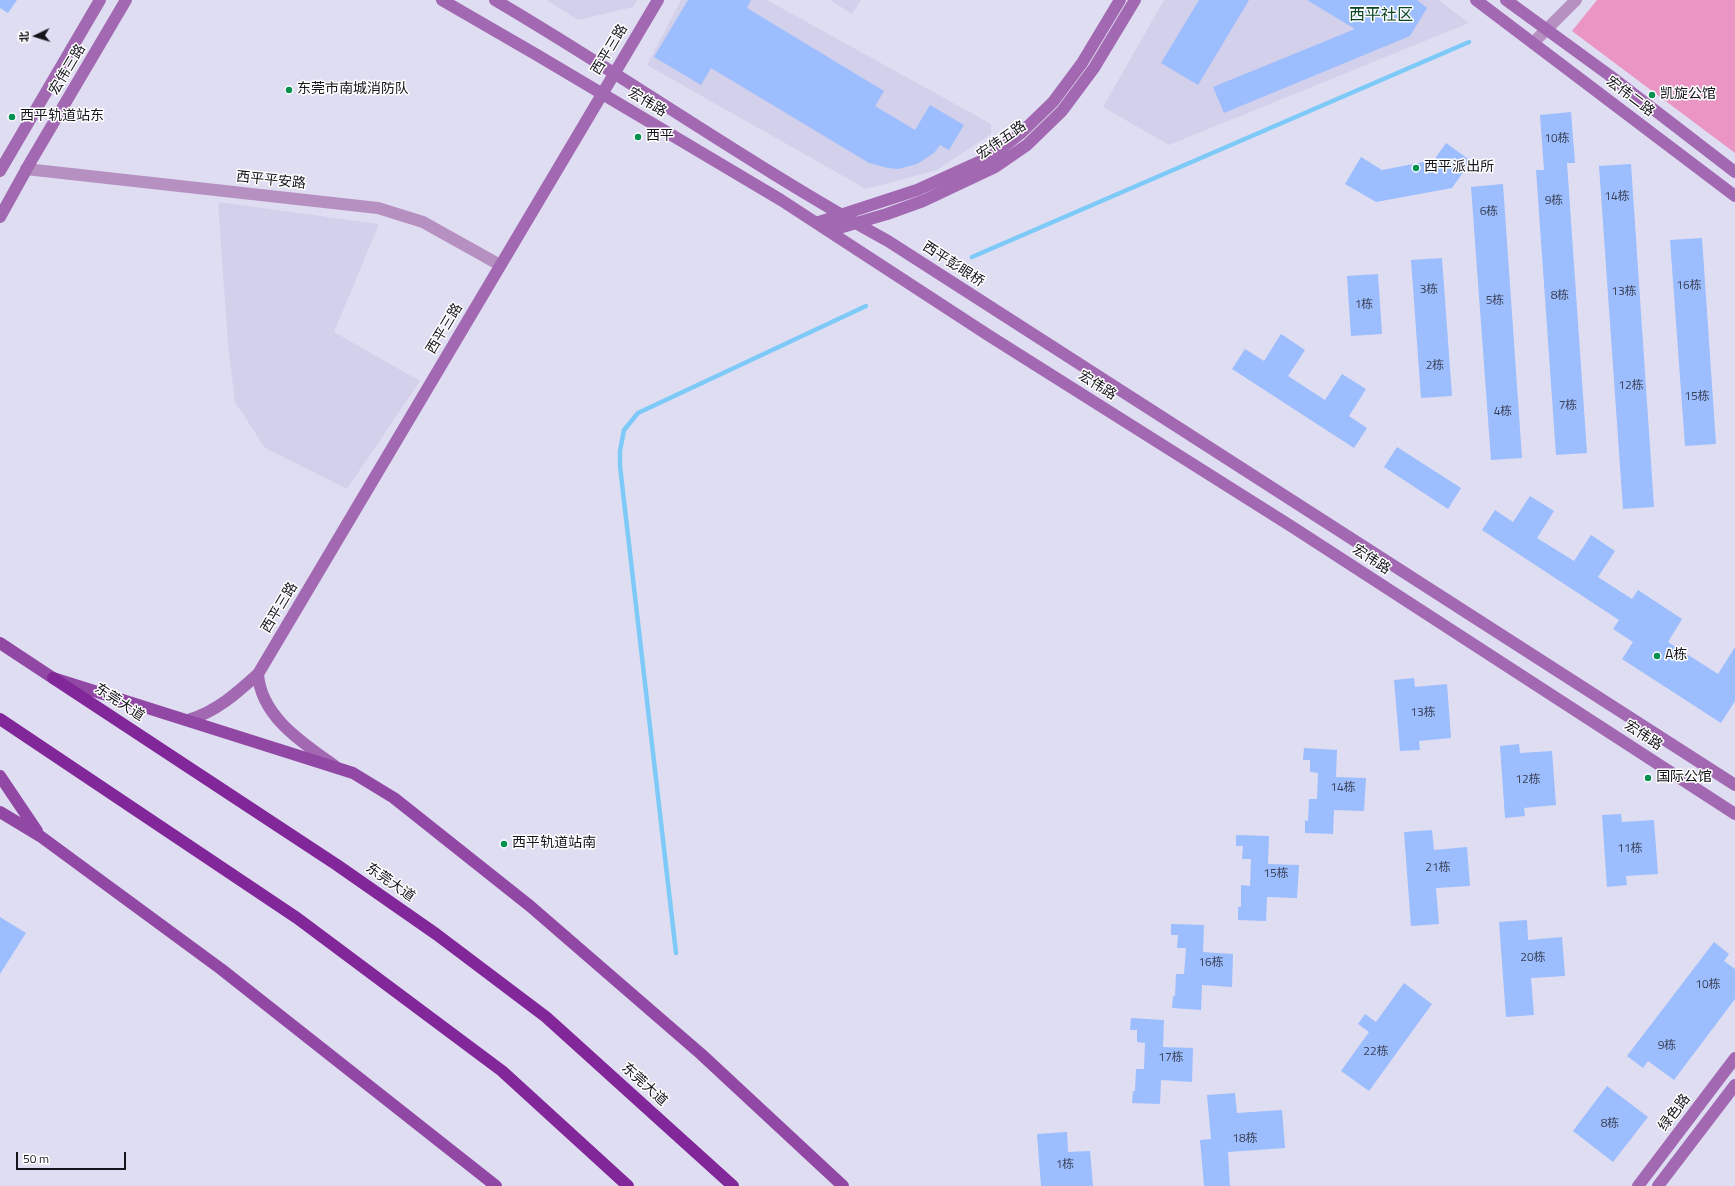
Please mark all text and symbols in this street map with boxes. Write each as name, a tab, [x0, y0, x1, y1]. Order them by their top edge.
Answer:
district label: 西平社区	[1349, 6, 1413, 26]
north arrow	[16, 16, 56, 56]
street label: 西平三路	[588, 22, 632, 78]
text: 北	[16, 31, 32, 43]
street label: 宏伟三路	[46, 42, 90, 98]
street label: 宏伟二路	[1603, 73, 1657, 121]
place label: 东莞市南城消防队	[297, 82, 409, 98]
marker: 东莞市南城消防队	[284, 85, 294, 95]
street label: 宏伟路	[625, 85, 669, 121]
place label: 凯旋公馆	[1660, 87, 1716, 103]
marker: 凯旋公馆	[1647, 90, 1657, 100]
place label: 西平轨道站东	[20, 109, 104, 125]
marker: 西平轨道站东	[7, 112, 17, 122]
street label: 宏伟五路	[974, 118, 1030, 164]
place label: 西平	[646, 129, 674, 145]
marker: 西平	[633, 132, 643, 142]
house number: 10栋	[1544, 132, 1570, 146]
place label: 西平派出所	[1424, 160, 1494, 176]
marker: 西平派出所	[1411, 163, 1421, 173]
street label: 西平平安路	[235, 169, 307, 193]
house number: 14栋	[1604, 190, 1630, 204]
house number: 9栋	[1545, 194, 1563, 208]
house number: 6栋	[1480, 205, 1498, 219]
street label: 西平彭眼桥	[919, 239, 987, 291]
house number: 16栋	[1676, 279, 1702, 293]
house number: 3栋	[1420, 283, 1438, 297]
house number: 13栋	[1611, 285, 1637, 299]
house number: 8栋	[1551, 289, 1569, 303]
house number: 5栋	[1486, 294, 1504, 308]
house number: 1栋	[1355, 298, 1373, 312]
street label: 西平三路	[423, 301, 467, 357]
house number: 2栋	[1426, 359, 1444, 373]
street label: 宏伟路	[1075, 368, 1119, 404]
house number: 12栋	[1618, 379, 1644, 393]
house number: 15栋	[1684, 390, 1710, 404]
house number: 7栋	[1559, 399, 1577, 413]
house number: 4栋	[1494, 405, 1512, 419]
street label: 宏伟路	[1349, 542, 1393, 578]
street label: 西平三路	[258, 580, 302, 636]
place label: A栋	[1665, 648, 1687, 664]
marker: A栋	[1652, 651, 1662, 661]
street label: 东莞大道	[91, 681, 147, 725]
house number: 13栋	[1410, 706, 1436, 720]
street label: 宏伟路	[1621, 718, 1665, 754]
place label: 国际公馆	[1656, 770, 1712, 786]
house number: 12栋	[1515, 773, 1541, 787]
marker: 国际公馆	[1643, 773, 1653, 783]
house number: 14栋	[1330, 781, 1356, 795]
place label: 西平轨道站南	[512, 836, 596, 852]
marker: 西平轨道站南	[499, 839, 509, 849]
house number: 11栋	[1617, 842, 1643, 856]
street label: 东莞大道	[362, 860, 418, 906]
house number: 21栋	[1425, 861, 1451, 875]
house number: 15栋	[1263, 867, 1289, 881]
house number: 20栋	[1520, 951, 1546, 965]
house number: 16栋	[1198, 956, 1224, 970]
house number: 10栋	[1695, 978, 1721, 992]
house number: 9栋	[1658, 1039, 1676, 1053]
house number: 22栋	[1363, 1045, 1389, 1059]
house number: 17栋	[1158, 1051, 1184, 1065]
street label: 东莞大道	[618, 1060, 670, 1110]
street label: 绿色路	[1656, 1091, 1694, 1135]
house number: 8栋	[1601, 1117, 1619, 1131]
house number: 18栋	[1232, 1132, 1258, 1146]
scale bar	[18, 1144, 128, 1170]
text: 50 m	[23, 1149, 49, 1168]
house number: 1栋	[1056, 1158, 1074, 1172]

